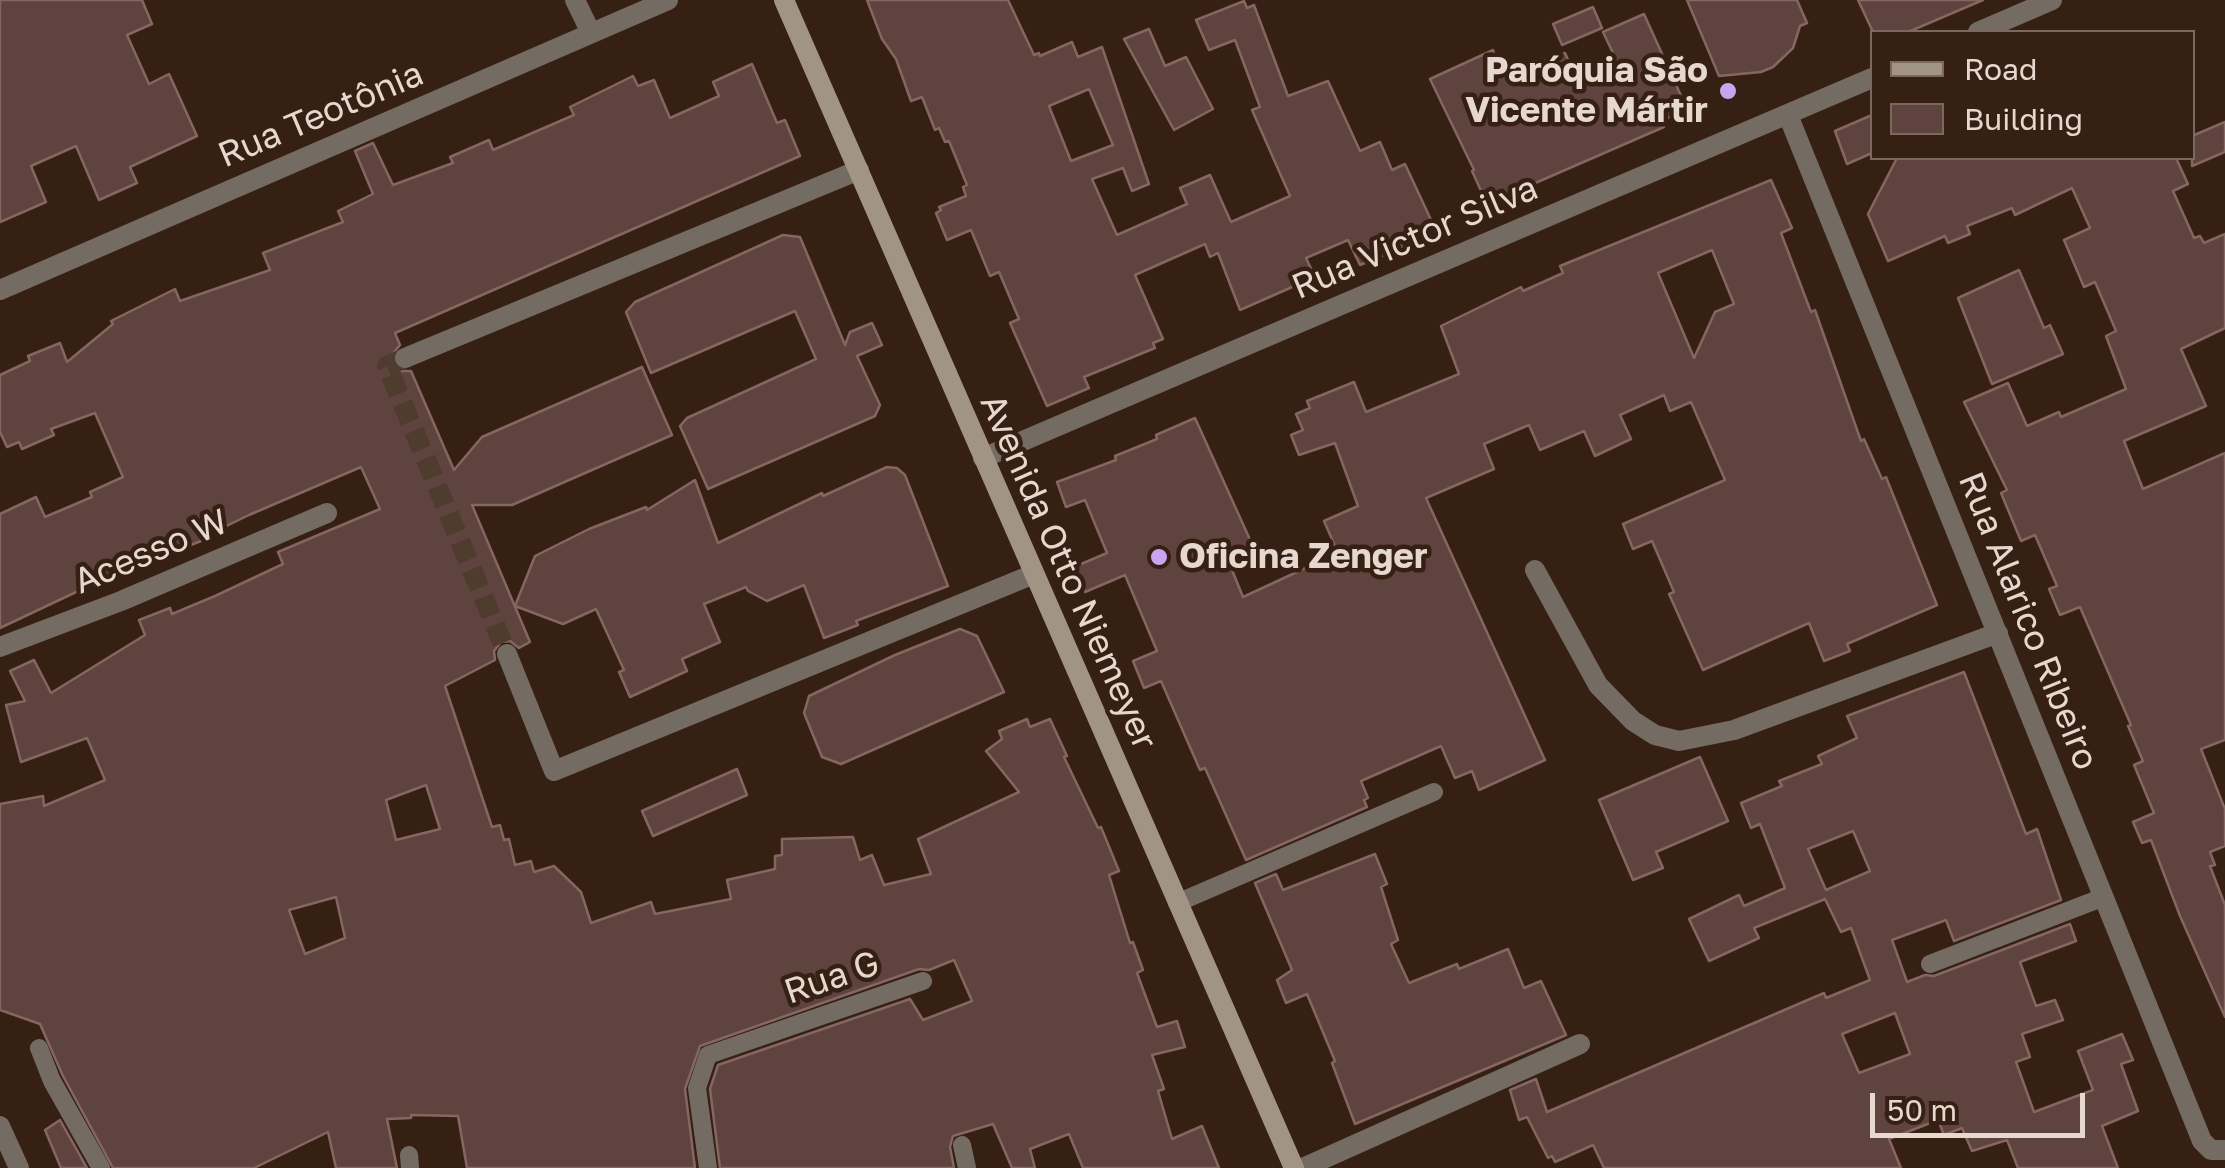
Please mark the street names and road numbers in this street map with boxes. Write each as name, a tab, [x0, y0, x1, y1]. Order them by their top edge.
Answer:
street label: Rua Teotônia	[212, 53, 430, 177]
street label: Rua Victor Silva	[1286, 167, 1544, 309]
street label: Avenida Otto Niemeyer	[971, 388, 1165, 756]
street label: Rua Alarico Ribeiro	[1949, 466, 2107, 776]
street label: Acesso W	[68, 501, 234, 603]
street label: Rua G	[779, 942, 885, 1014]

